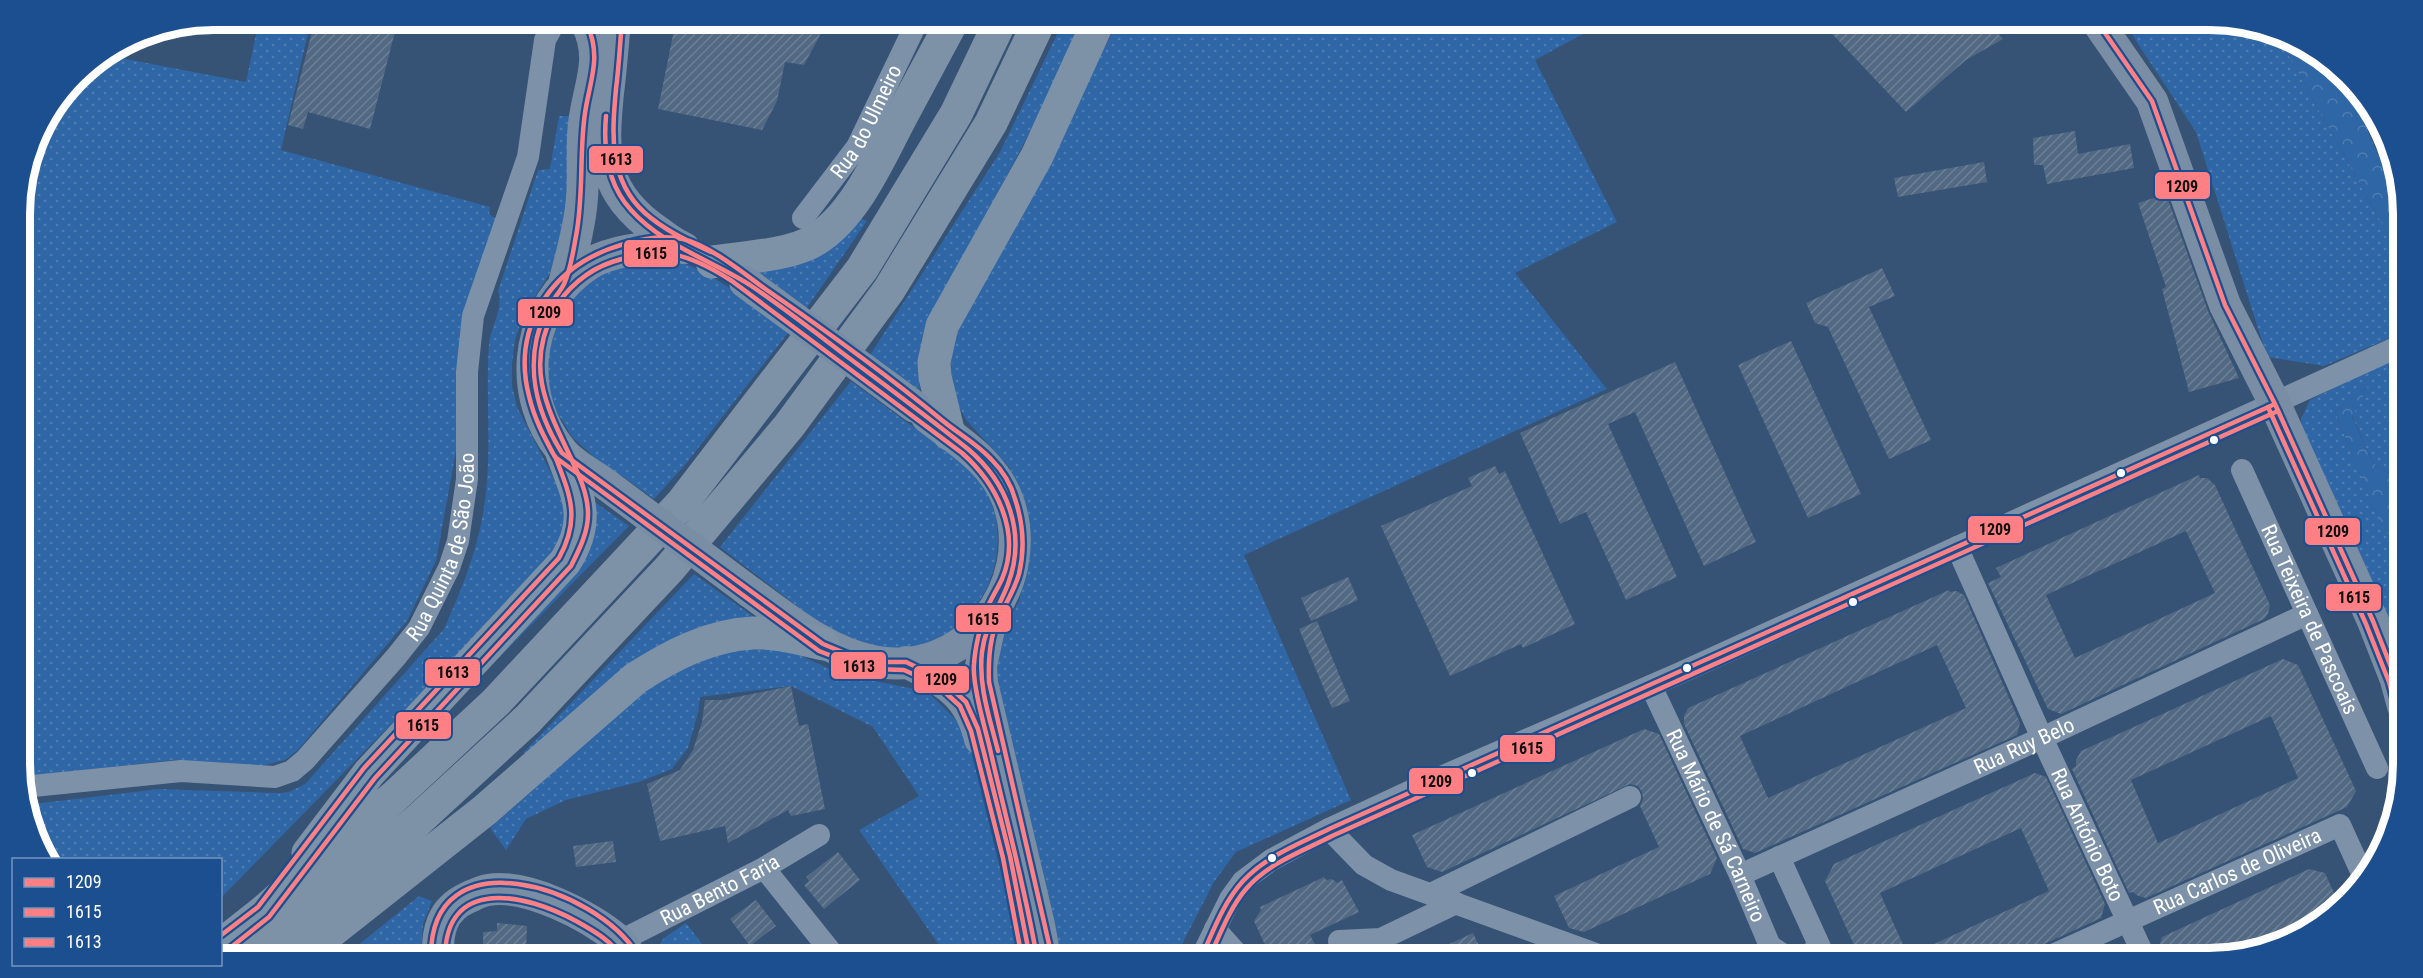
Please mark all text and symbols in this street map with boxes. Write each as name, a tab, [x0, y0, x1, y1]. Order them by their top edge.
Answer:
street label: Rua do Ulmeiro	[826, 61, 907, 183]
line badge: 1613	[588, 145, 644, 174]
text: 1613	[600, 150, 632, 169]
line badge: 1209	[2154, 171, 2211, 200]
text: 1209	[2166, 177, 2198, 196]
line badge: 1615	[623, 239, 679, 268]
text: 1615	[635, 244, 667, 263]
line badge: 1209	[517, 298, 574, 327]
text: 1209	[529, 303, 561, 322]
unlabelled marker	[2208, 434, 2220, 446]
street label: Rua Quinta de São João	[401, 453, 479, 646]
unlabelled marker	[2115, 467, 2127, 479]
line badge: 1209	[1967, 515, 2024, 544]
line badge: 1209	[2304, 517, 2361, 546]
text: 1209	[1979, 520, 2011, 539]
street label: Rua Teixeira de Pascoais	[2256, 521, 2363, 718]
text: 1209	[2317, 522, 2349, 541]
line badge: 1615	[2325, 583, 2382, 612]
text: 1615	[2338, 588, 2370, 607]
unlabelled marker	[1847, 596, 1859, 608]
line badge: 1615	[955, 604, 1012, 633]
text: 1615	[967, 610, 999, 629]
line badge: 1613	[830, 651, 887, 680]
text: 1613	[843, 657, 875, 676]
line badge: 1613	[424, 658, 481, 687]
unlabelled marker	[1681, 662, 1693, 674]
text: 1613	[437, 663, 469, 682]
line badge: 1209	[913, 665, 970, 694]
text: 1209	[925, 670, 957, 689]
line badge: 1615	[395, 711, 452, 740]
street label: Rua Ruy Belo	[1970, 713, 2078, 779]
text: 1615	[407, 716, 439, 735]
street label: Rua Mário de Sá Carneiro	[1661, 725, 1770, 926]
line badge: 1615	[1499, 734, 1556, 763]
text: 1615	[1511, 739, 1543, 758]
street label: Rua António Boto	[2046, 765, 2129, 905]
line badge: 1209	[1408, 767, 1464, 795]
unlabelled marker	[1466, 767, 1478, 779]
text: 1209	[1420, 772, 1452, 791]
street label: Rua Carlos de Oliveira	[2150, 823, 2325, 920]
street label: Rua Bento Faria	[656, 850, 784, 930]
unlabelled marker	[1266, 852, 1278, 864]
legend	[12, 858, 222, 966]
text: 1209	[66, 871, 102, 892]
text: 1615	[66, 901, 102, 922]
text: 1613	[66, 931, 102, 952]

